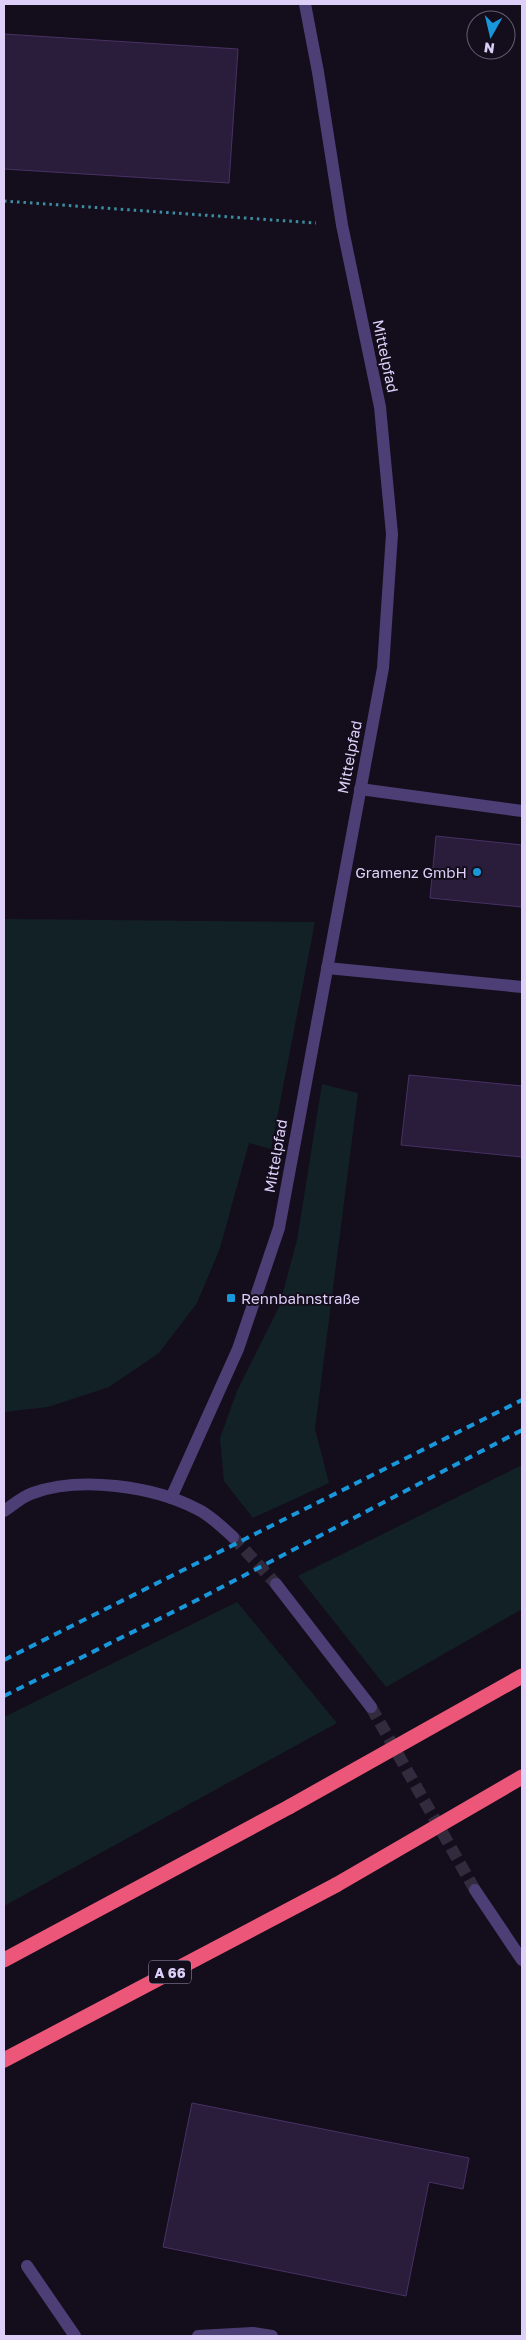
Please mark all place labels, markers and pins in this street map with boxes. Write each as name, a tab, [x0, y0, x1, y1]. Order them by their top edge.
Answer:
place label: Gramenz GmbH	[355, 863, 467, 881]
marker: Gramenz GmbH	[471, 866, 483, 878]
place label: Rennbahnstraße	[241, 1289, 360, 1307]
marker: Rennbahnstraße	[225, 1292, 237, 1304]

